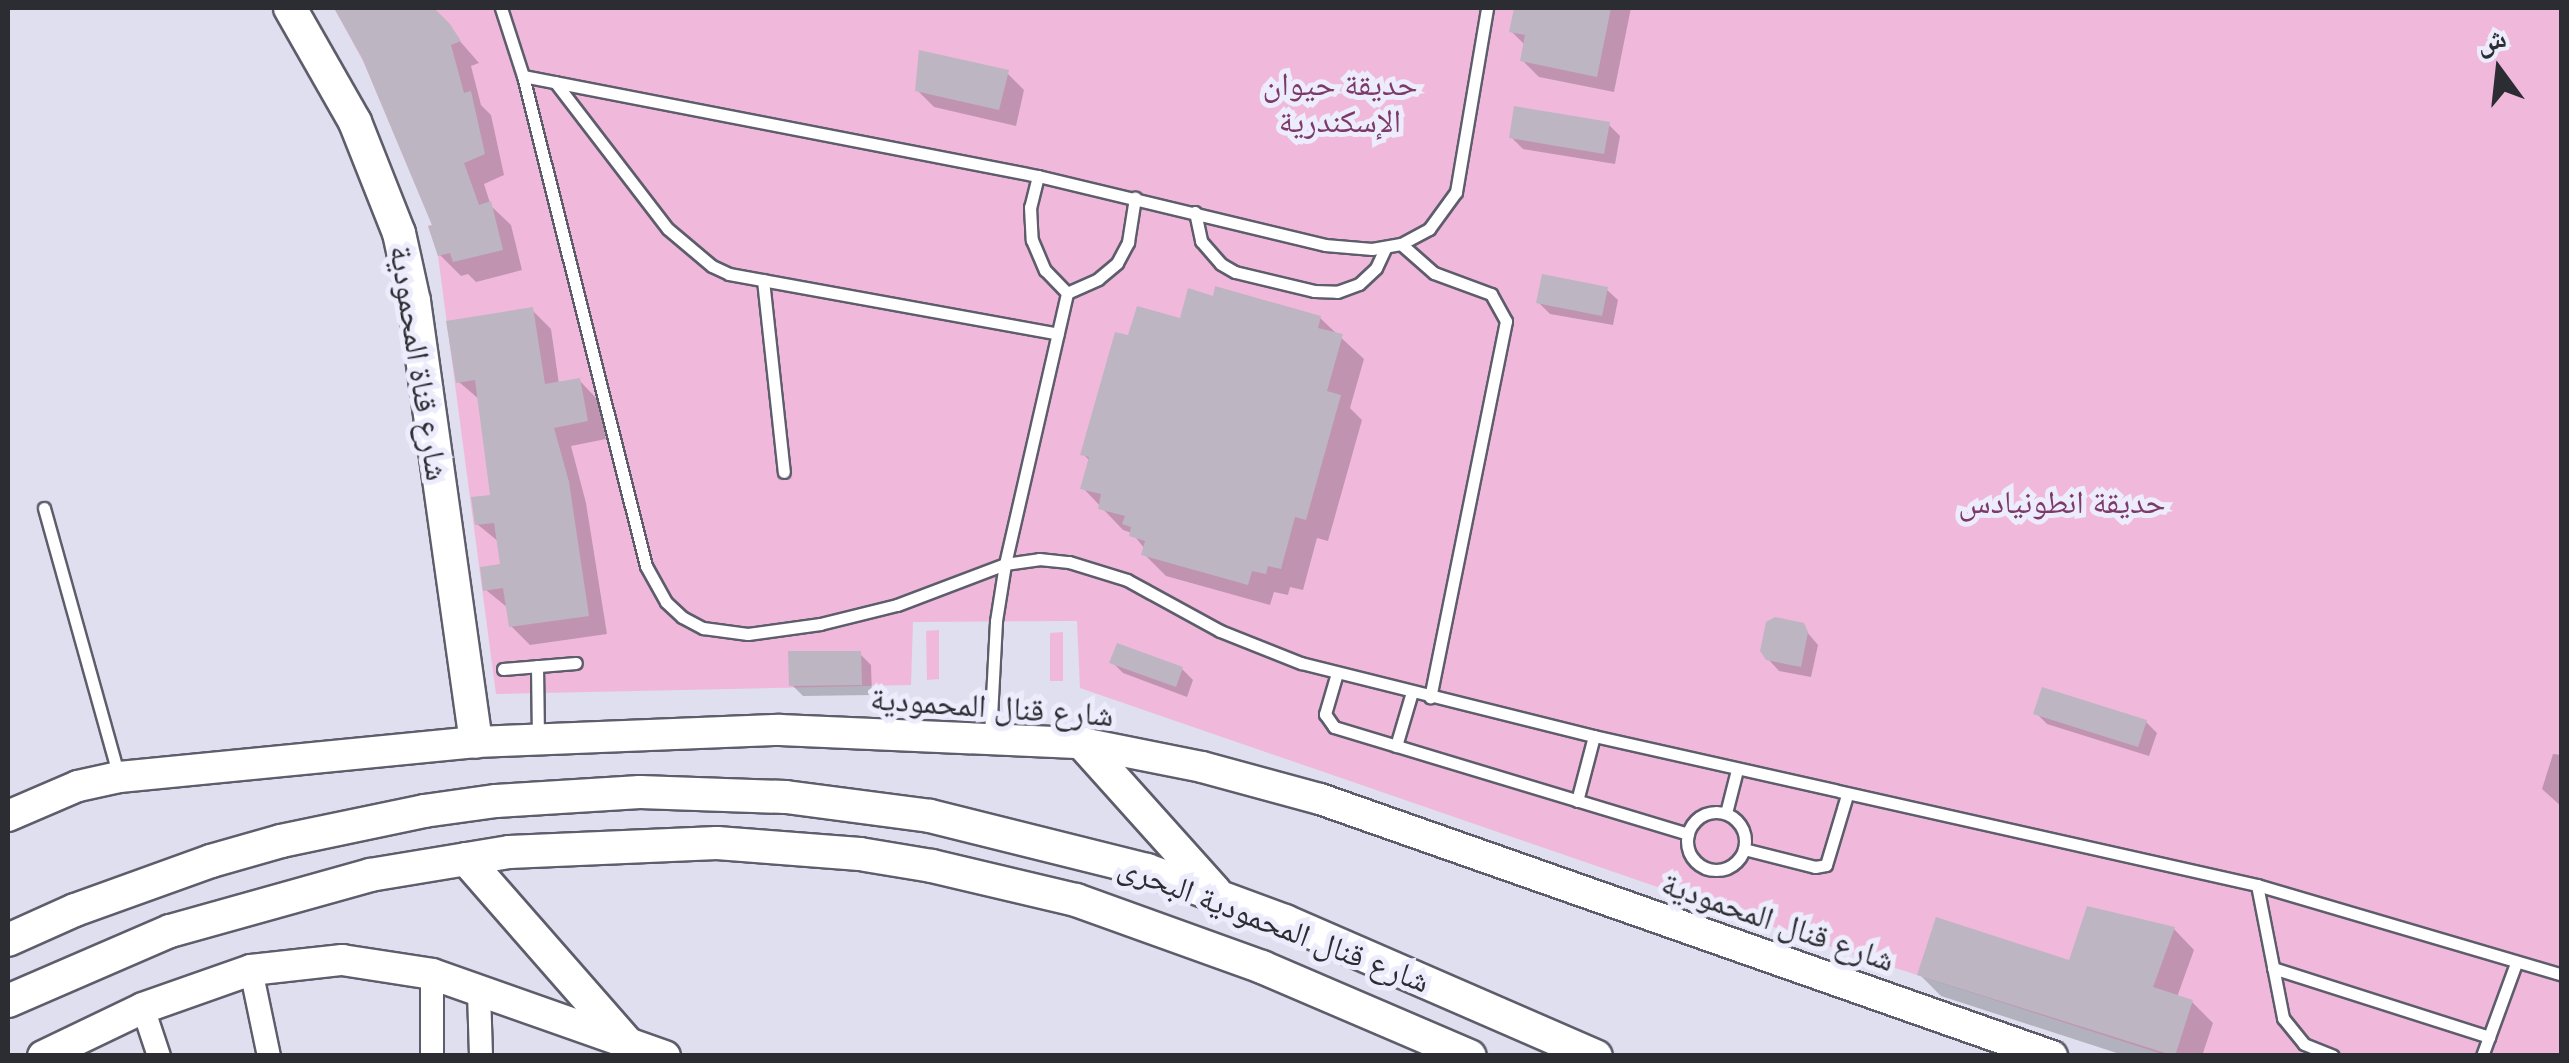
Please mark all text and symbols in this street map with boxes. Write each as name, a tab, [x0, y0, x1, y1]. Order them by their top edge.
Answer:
text: ش	[2472, 19, 2510, 62]
north arrow	[2449, 20, 2549, 120]
park label: حديقة حيوان الإسكندرية	[1262, 66, 1418, 141]
street label: شارع قناة المحمودية	[381, 243, 457, 483]
park label: حديقة انطونيادس	[1958, 483, 2166, 521]
street label: شارع قنال المحمودية	[869, 679, 1115, 735]
street label: شارع قنال المحمودية البحرى	[1113, 847, 1435, 1001]
street label: شارع قنال المحمودية	[1657, 864, 1899, 980]

